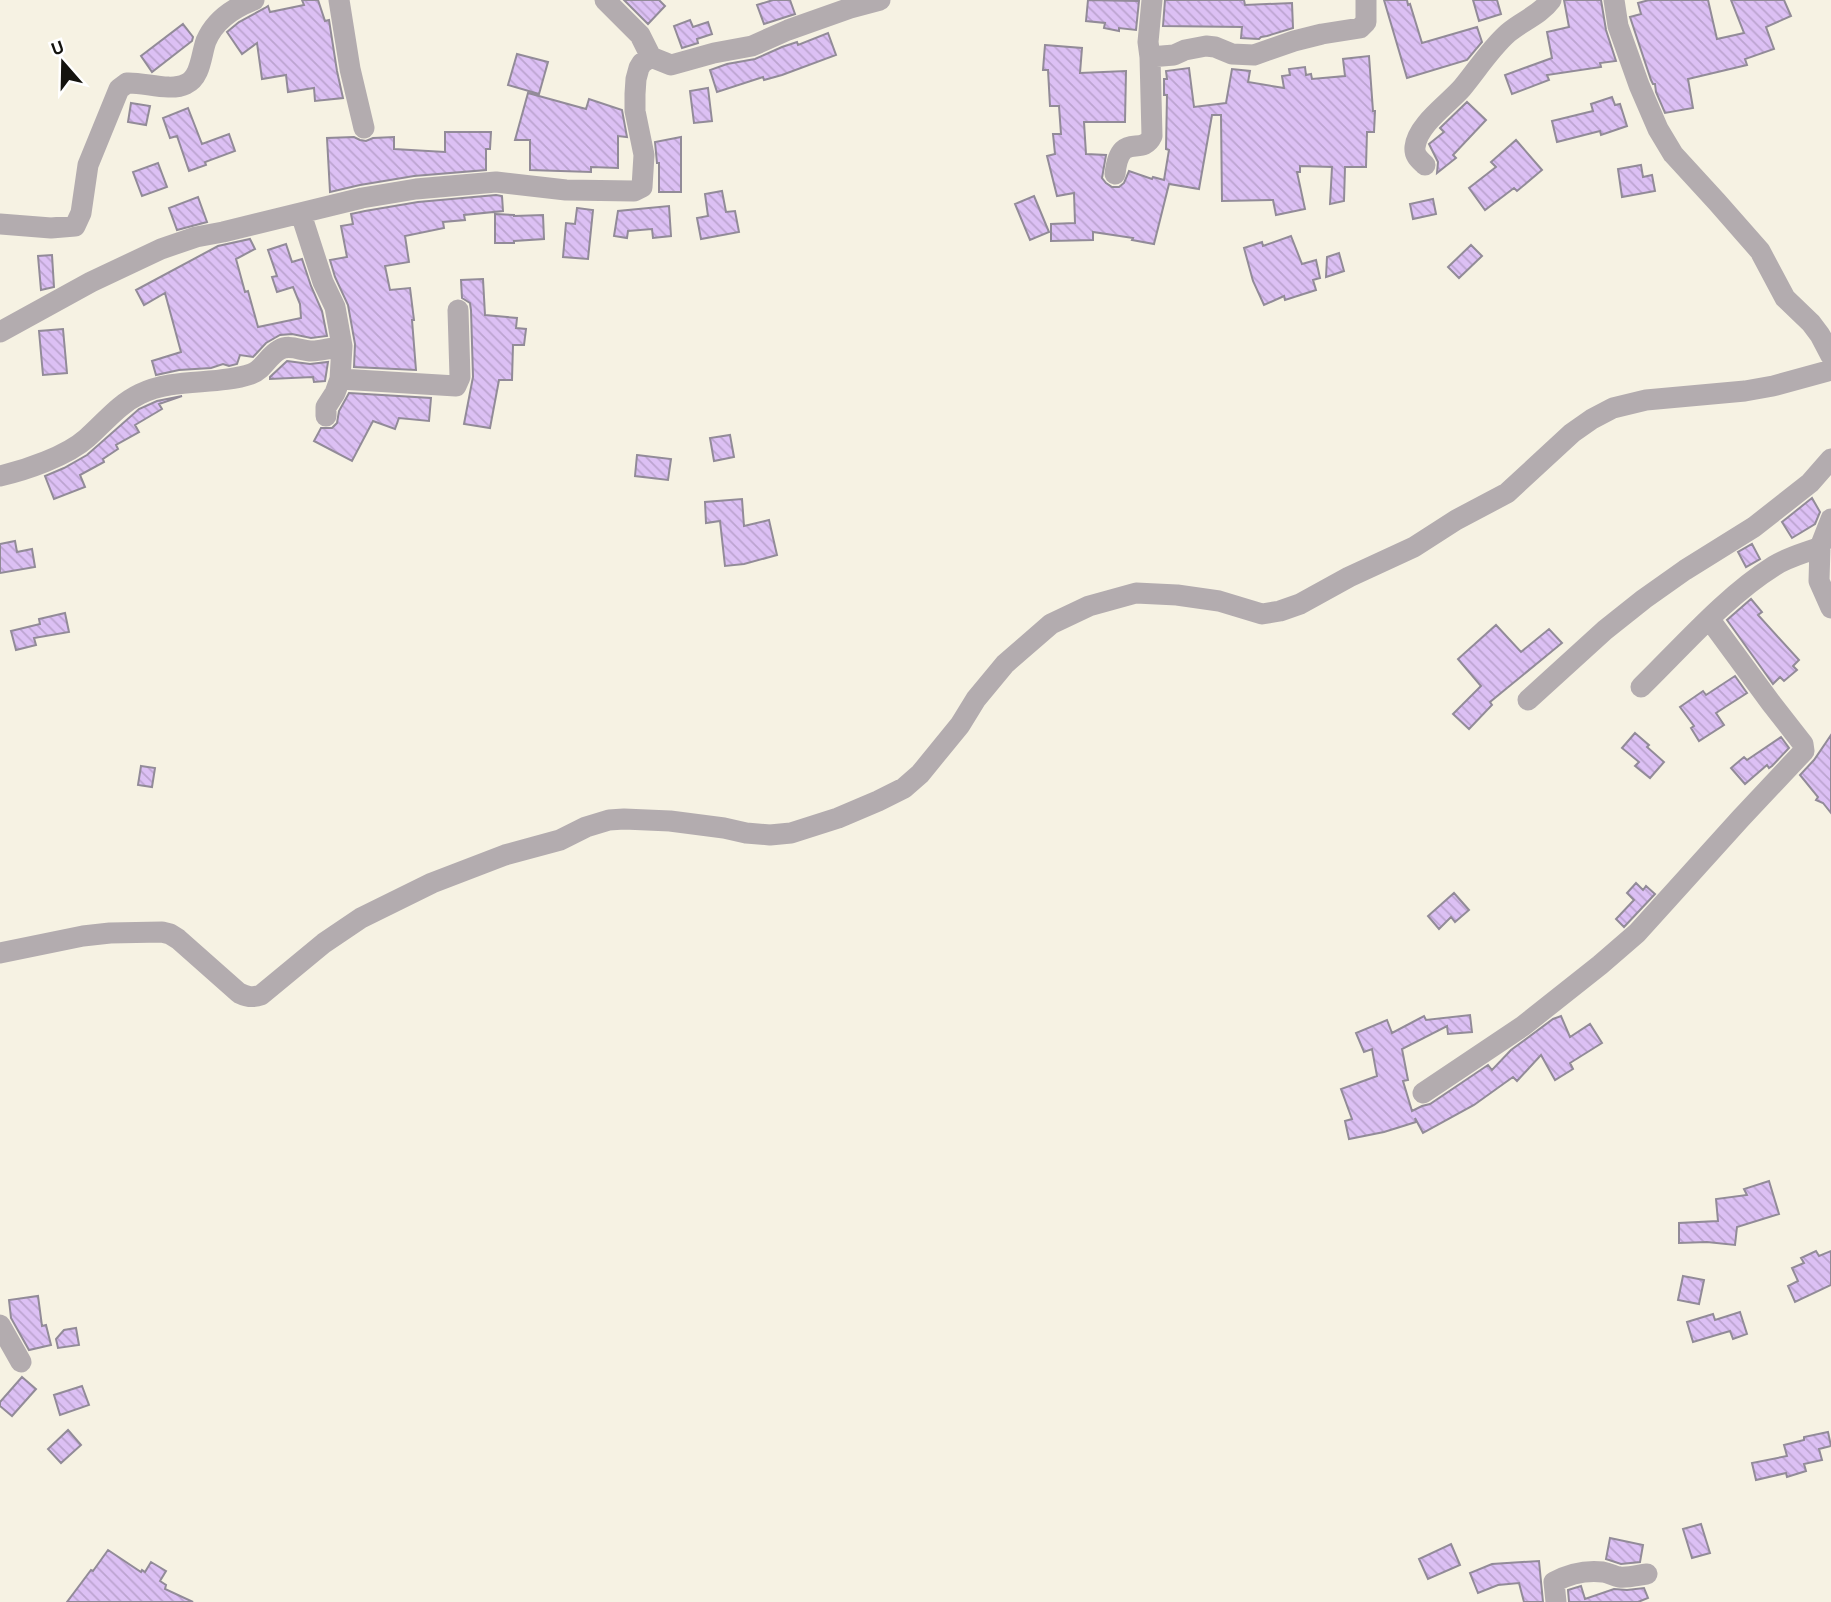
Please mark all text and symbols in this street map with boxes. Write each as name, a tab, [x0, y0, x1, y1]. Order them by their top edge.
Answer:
north arrow	[28, 28, 98, 98]
text: U	[49, 37, 67, 59]

